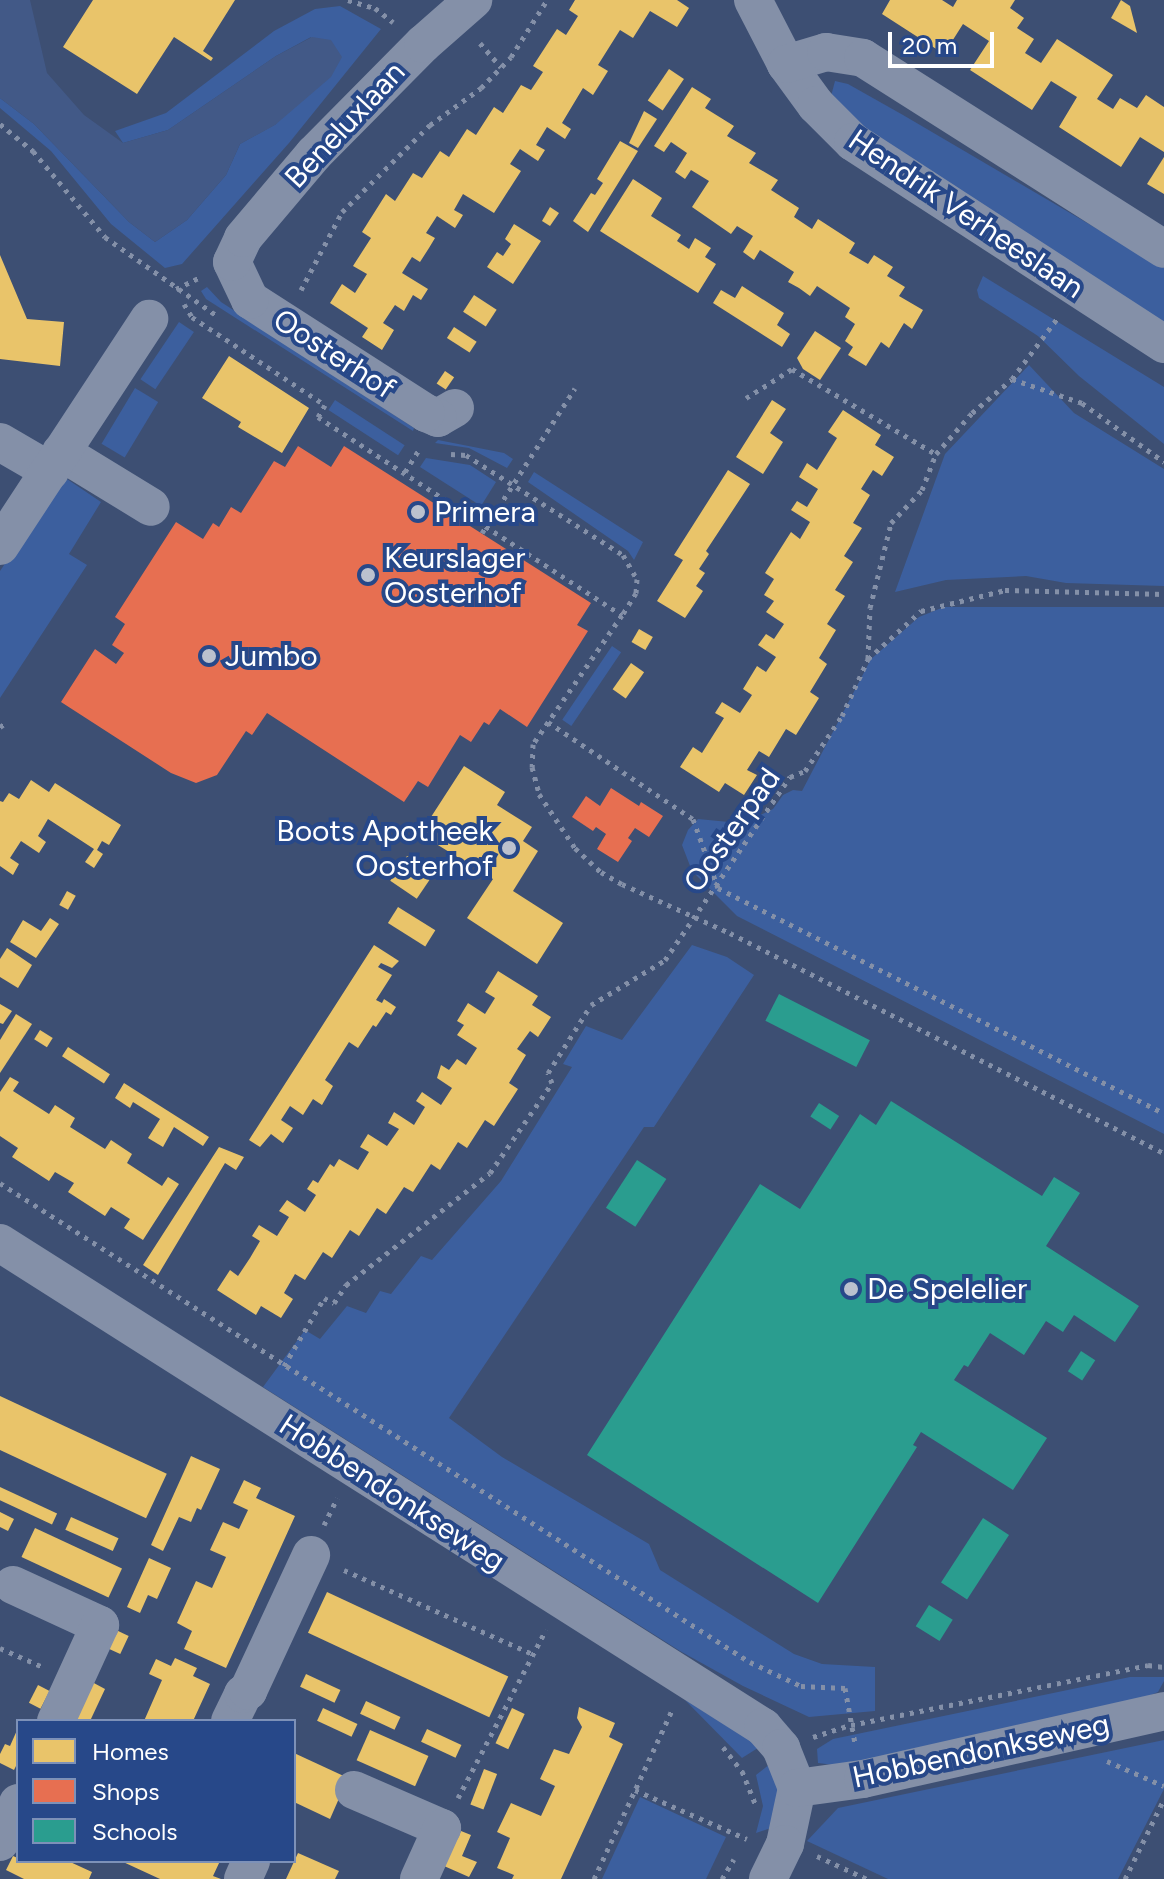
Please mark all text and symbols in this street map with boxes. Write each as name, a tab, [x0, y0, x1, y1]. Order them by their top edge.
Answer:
scale bar	[892, 16, 998, 66]
text: 20 m	[902, 31, 957, 60]
street label: Beneluxlaan	[277, 54, 413, 196]
street label: Hendrik Verheeslaan	[842, 122, 1090, 306]
street label: Oosterhof	[266, 301, 402, 407]
place label: Primera	[434, 494, 536, 530]
marker: Primera	[409, 503, 427, 521]
place label: Keurslager Oosterhof	[384, 540, 525, 610]
marker: Keurslager Oosterhof	[359, 566, 377, 584]
place label: Jumbo	[225, 638, 318, 674]
marker: Jumbo	[200, 647, 218, 665]
street label: Oosterpad	[676, 761, 788, 899]
place label: Boots Apotheek Oosterhof	[276, 813, 493, 884]
marker: Boots Apotheek Oosterhof	[500, 839, 518, 857]
place label: De Spelelier	[867, 1271, 1027, 1307]
marker: De Spelelier	[842, 1280, 860, 1298]
street label: Hobbendonkseweg	[272, 1407, 512, 1579]
street label: Hobbendonkseweg	[849, 1706, 1113, 1796]
legend	[16, 1719, 296, 1863]
text: Homes	[92, 1737, 169, 1766]
text: Shops	[92, 1777, 159, 1806]
text: Schools	[92, 1817, 177, 1846]

